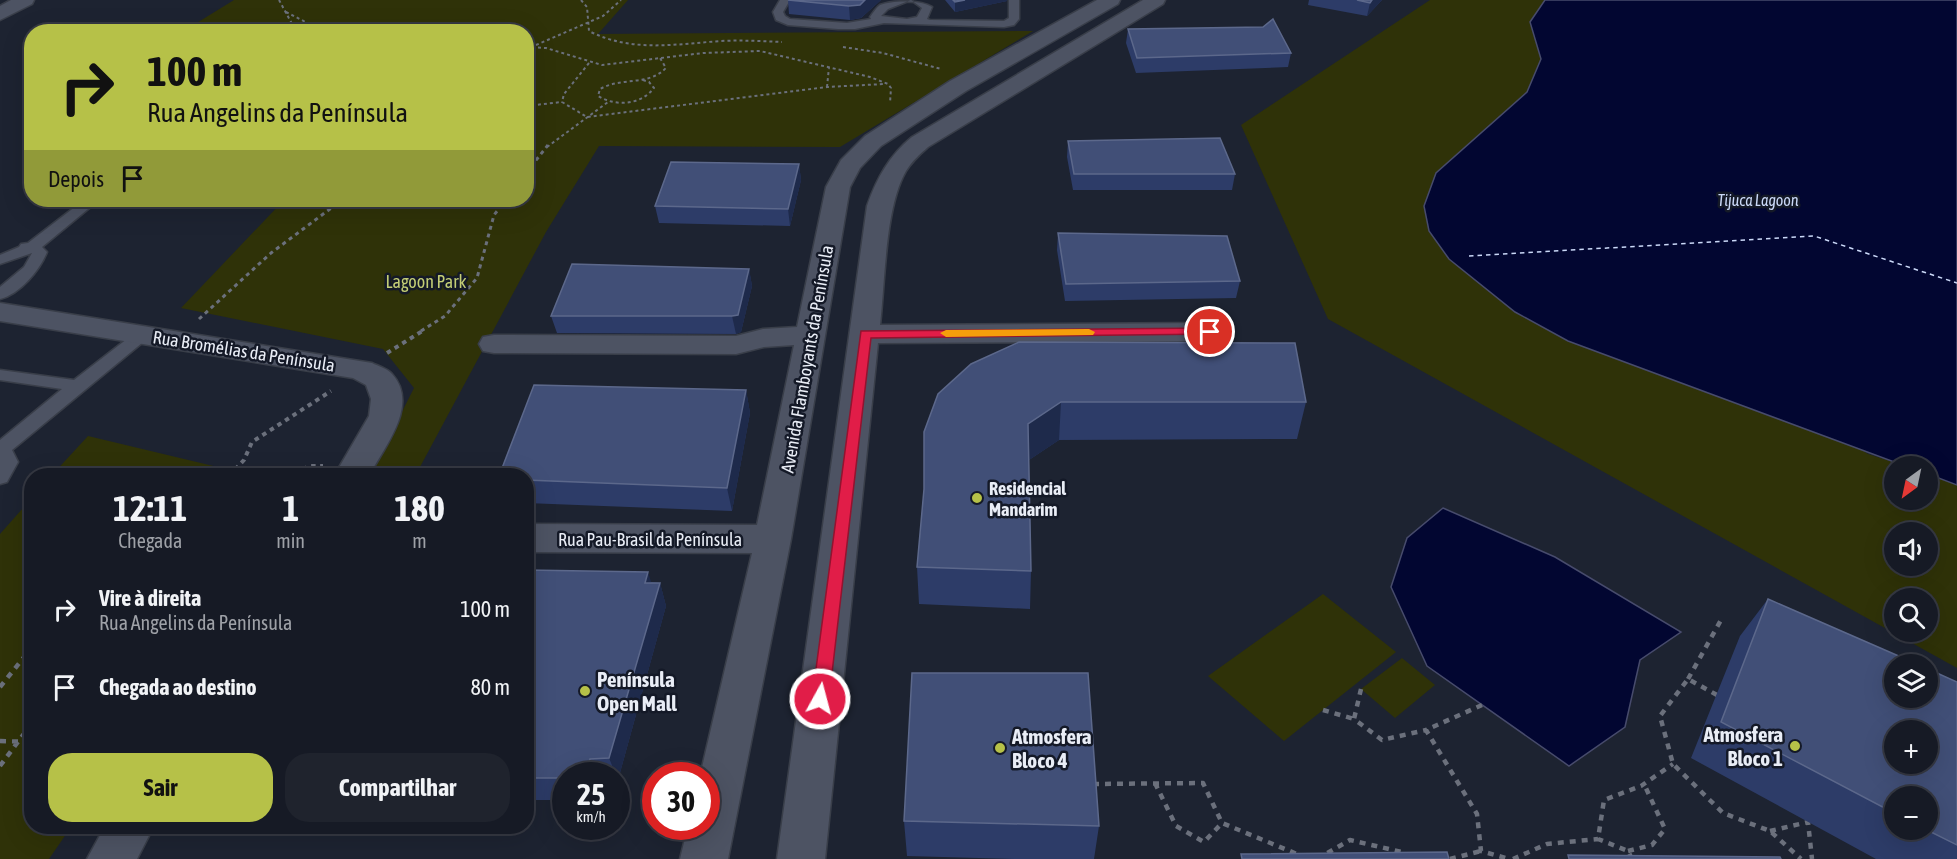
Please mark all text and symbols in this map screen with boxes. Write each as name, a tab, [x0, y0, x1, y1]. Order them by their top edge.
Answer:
text: 100 m	[147, 47, 242, 95]
icon: right	[48, 48, 126, 126]
text: Rua Angelins da Península	[147, 97, 408, 128]
icon: arrive	[116, 162, 149, 195]
text: Depois	[48, 166, 104, 192]
water label: Tijuca Lagoon	[1718, 191, 1799, 210]
street label: Avenida Flamboyants da Península	[777, 243, 837, 475]
park label: Lagoon Park	[386, 271, 467, 292]
pin	[1184, 306, 1235, 357]
icon: arrive	[1193, 315, 1226, 348]
street label: Rua Bromélias da Península	[151, 326, 337, 376]
north arrow	[1884, 456, 1938, 510]
map controls	[1884, 456, 1938, 840]
place label: Residencial Mandarim	[989, 478, 1066, 520]
text: 12:11	[113, 487, 187, 529]
text: 1	[282, 487, 299, 529]
text: 180	[394, 487, 445, 529]
marker: Residencial Mandarim	[970, 491, 984, 505]
button: sound	[1884, 522, 1938, 576]
text: Chegada	[118, 529, 182, 552]
text: min	[276, 529, 305, 552]
text: m	[412, 529, 427, 552]
street label: Rua Pau-Brasil da Península	[558, 529, 742, 550]
text: Vire à direita	[99, 585, 201, 611]
button: search	[1884, 588, 1938, 642]
icon: right	[48, 593, 81, 626]
text: 100 m	[460, 596, 510, 622]
text: Rua Angelins da Península	[99, 611, 292, 634]
button: layers	[1884, 654, 1938, 708]
place label: Península Open Mall	[597, 667, 677, 715]
position arrow	[788, 667, 852, 731]
icon: arrive	[48, 671, 81, 704]
text: Chegada ao destino	[99, 674, 257, 700]
text: 80 m	[470, 674, 510, 700]
marker: Península Open Mall	[578, 684, 592, 698]
button: +	[1884, 720, 1938, 774]
place label: Atmosfera Bloco 1	[1702, 722, 1783, 770]
place label: Atmosfera Bloco 4	[1011, 724, 1092, 772]
marker: Atmosfera Bloco 1	[1788, 739, 1802, 753]
marker: Atmosfera Bloco 4	[993, 741, 1007, 755]
button: Sair	[48, 753, 273, 822]
button: Compartilhar	[285, 753, 510, 822]
speed limit sign: 30	[642, 762, 720, 840]
text: 25	[577, 777, 605, 811]
button: −	[1884, 786, 1938, 840]
text: km/h	[576, 808, 606, 825]

